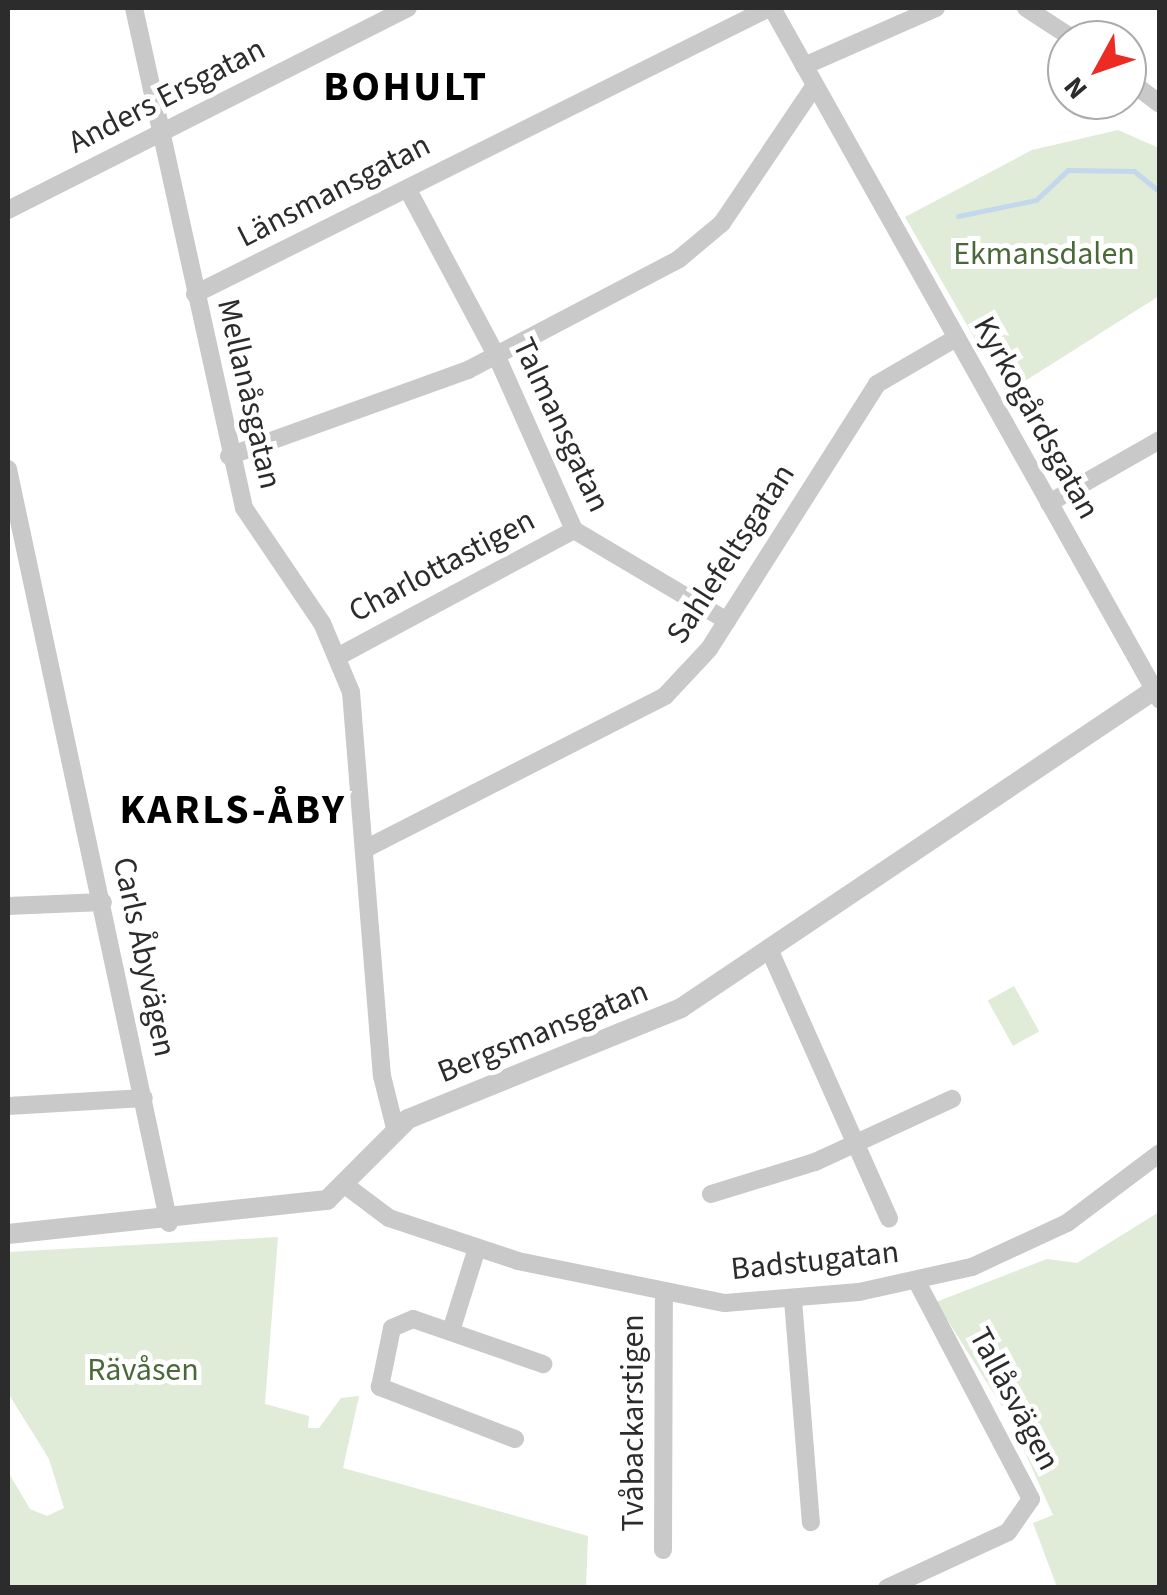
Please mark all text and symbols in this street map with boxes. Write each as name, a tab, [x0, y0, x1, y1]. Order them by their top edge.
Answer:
north arrow	[1047, 20, 1147, 120]
street label: Anders Ersgatan	[62, 30, 272, 162]
district label: BOHULT	[323, 62, 489, 112]
text: N	[1054, 68, 1097, 108]
street label: Länsmansgatan	[231, 126, 437, 256]
park label: Ekmansdalen	[953, 235, 1135, 273]
street label: Mellanåsgatan	[209, 295, 289, 493]
street label: Kyrkogårdsgatan	[965, 310, 1107, 526]
street label: Talmansgatan	[504, 332, 618, 518]
street label: Sahlefeltsgatan	[659, 457, 803, 651]
street label: Charlottastigen	[343, 501, 541, 631]
district label: KARLS-ÅBY	[119, 785, 347, 835]
street label: Carls Åbyvägen	[104, 854, 184, 1060]
street label: Bergsmansgatan	[432, 972, 654, 1092]
street label: Badstugatan	[729, 1233, 901, 1289]
street label: Tvåbackarstigen	[614, 1314, 652, 1532]
street label: Tallåsvägen	[960, 1321, 1068, 1477]
park label: Rävåsen	[87, 1351, 199, 1389]

